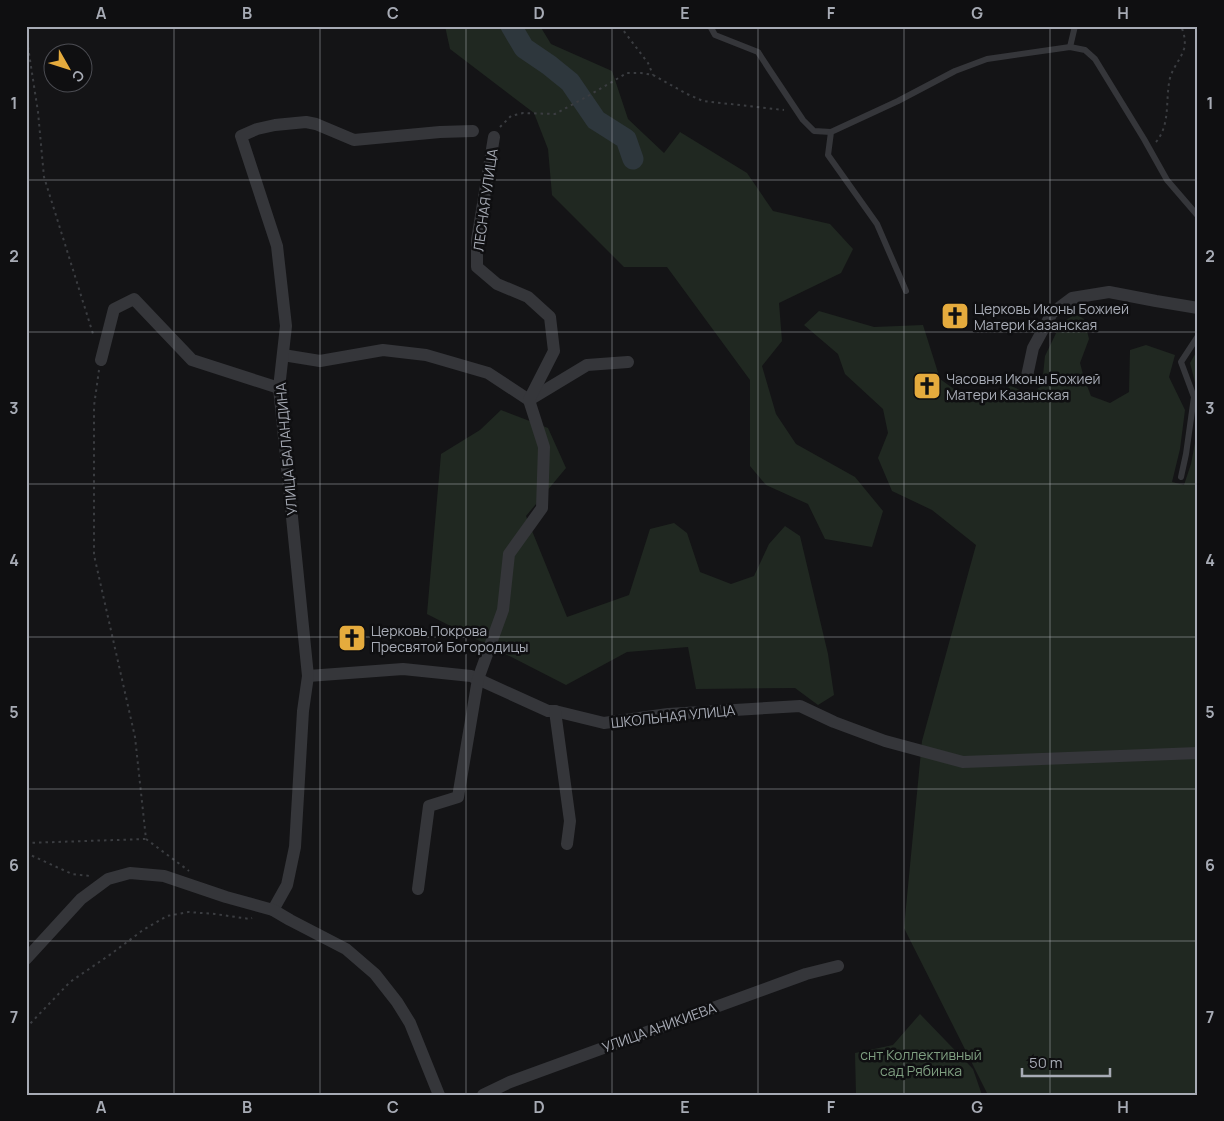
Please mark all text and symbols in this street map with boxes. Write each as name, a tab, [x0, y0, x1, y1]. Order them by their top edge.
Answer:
text: A	[96, 2, 107, 24]
text: B	[242, 2, 252, 24]
text: C	[387, 2, 399, 24]
text: D	[533, 2, 545, 24]
text: E	[680, 2, 690, 24]
text: F	[827, 2, 836, 24]
text: G	[971, 2, 983, 24]
text: H	[1117, 2, 1129, 24]
north arrow	[42, 42, 92, 92]
text: С	[68, 66, 89, 86]
text: 1	[10, 92, 18, 114]
text: 1	[1206, 92, 1214, 114]
street label: ЛЕСНАЯ УЛИЦА	[468, 147, 502, 253]
text: 2	[9, 245, 19, 267]
text: 2	[1205, 245, 1215, 267]
place label: Церковь Иконы Божией Матери Казанская	[974, 299, 1129, 334]
church icon: Церковь Иконы Божией Матери Казанская	[940, 301, 970, 331]
place label: Часовня Иконы Божией Матери Казанская	[946, 369, 1101, 404]
church icon: Часовня Иконы Божией Матери Казанская	[912, 371, 942, 401]
street label: УЛИЦА БАЛАНДИНА	[271, 382, 301, 516]
text: 3	[9, 397, 19, 419]
text: 3	[1205, 397, 1215, 419]
text: 4	[9, 549, 19, 571]
text: 4	[1205, 549, 1215, 571]
place label: Церковь Покрова Пресвятой Богородицы	[371, 621, 528, 656]
church icon: Церковь Покрова Пресвятой Богородицы	[337, 623, 367, 653]
street label: ШКОЛЬНАЯ УЛИЦА	[610, 700, 736, 732]
text: 5	[9, 701, 19, 723]
text: 5	[1205, 701, 1215, 723]
text: 6	[9, 854, 19, 876]
text: 6	[1205, 854, 1215, 876]
street label: УЛИЦА АНИКИЕВА	[599, 997, 719, 1056]
text: 7	[10, 1006, 18, 1028]
text: 7	[1206, 1006, 1214, 1028]
park label: снт Коллективный сад Рябинка	[860, 1045, 982, 1080]
scale bar	[1022, 1046, 1109, 1078]
text: 50 m	[1029, 1052, 1063, 1073]
text: A	[96, 1096, 107, 1118]
text: B	[242, 1096, 252, 1118]
text: C	[387, 1096, 399, 1118]
text: D	[533, 1096, 545, 1118]
text: E	[680, 1096, 690, 1118]
text: F	[827, 1096, 836, 1118]
text: G	[971, 1096, 983, 1118]
text: H	[1117, 1096, 1129, 1118]

